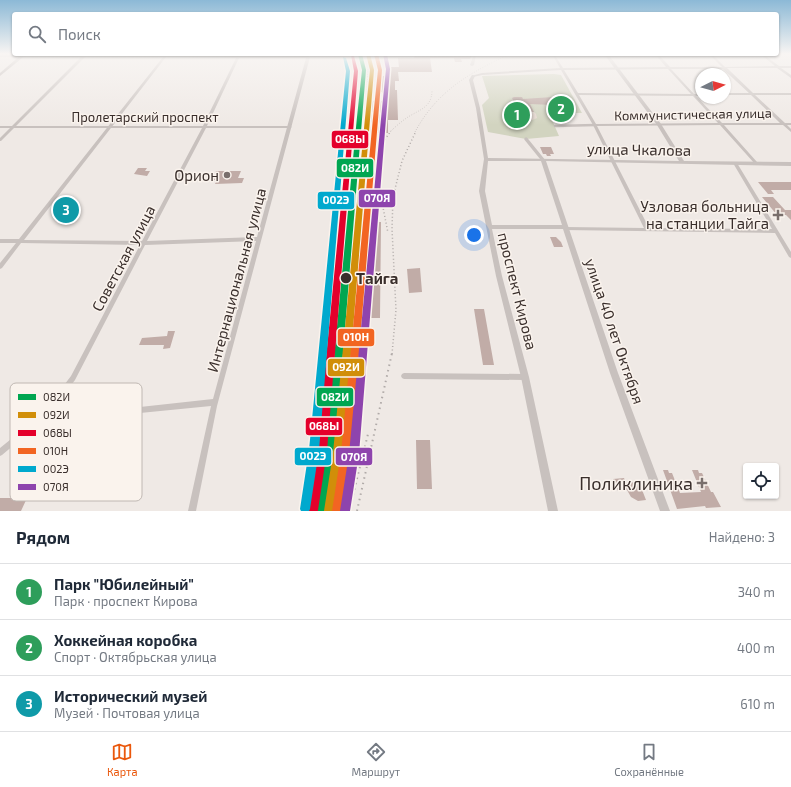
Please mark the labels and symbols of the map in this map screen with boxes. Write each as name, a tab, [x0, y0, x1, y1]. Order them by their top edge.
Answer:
north arrow	[695, 68, 731, 104]
pin: 2	[548, 94, 574, 124]
pin: 1	[504, 100, 530, 130]
street label: Коммунистическая улица	[614, 105, 772, 123]
street label: Пролетарский проспект	[71, 109, 219, 125]
line badge: 068Ы	[331, 130, 369, 149]
text: 068Ы	[335, 132, 365, 145]
street label: улица Чкалова	[587, 139, 691, 160]
line badge: 082И	[336, 158, 374, 178]
text: 082И	[341, 161, 369, 174]
place label: Орион	[174, 166, 219, 184]
marker: Орион	[222, 170, 232, 180]
street label: Интернациональная улица	[203, 186, 270, 374]
line badge: 070Я	[358, 189, 396, 208]
line badge: 002Э	[317, 191, 355, 210]
text: 070Я	[364, 191, 390, 204]
text: 002Э	[323, 193, 349, 206]
pin: 3	[53, 195, 79, 225]
place label: Узловая больница на станции Тайга	[640, 197, 769, 232]
street label: Советская улица	[87, 202, 159, 315]
marker: Узловая больница на станции Тайга	[772, 209, 784, 221]
your location	[464, 225, 484, 245]
street label: проспект Кирова	[495, 230, 541, 352]
street label: улица 40 лет Октября	[581, 256, 648, 407]
place label: Тайга	[356, 269, 398, 287]
marker: Тайга	[339, 271, 353, 285]
line badge: 010Н	[337, 328, 375, 347]
text: 010Н	[343, 330, 369, 343]
line badge: 092И	[327, 358, 365, 377]
text: 092И	[332, 360, 360, 373]
legend	[10, 383, 142, 501]
line badge: 082И	[316, 387, 354, 407]
text: 082И	[43, 390, 70, 403]
text: 082И	[321, 390, 349, 403]
text: 092И	[43, 408, 70, 421]
line badge: 068Ы	[305, 417, 343, 436]
text: 068Ы	[309, 419, 339, 432]
text: 068Ы	[43, 426, 72, 439]
text: 010Н	[43, 444, 68, 457]
line badge: 002Э	[294, 447, 332, 466]
line badge: 070Я	[335, 447, 373, 466]
text: 002Э	[300, 449, 326, 462]
text: 070Я	[341, 450, 367, 463]
text: 002Э	[43, 462, 69, 475]
place label: Поликлиника	[579, 472, 693, 494]
marker: Поликлиника	[696, 477, 708, 489]
text: 070Я	[43, 480, 69, 493]

